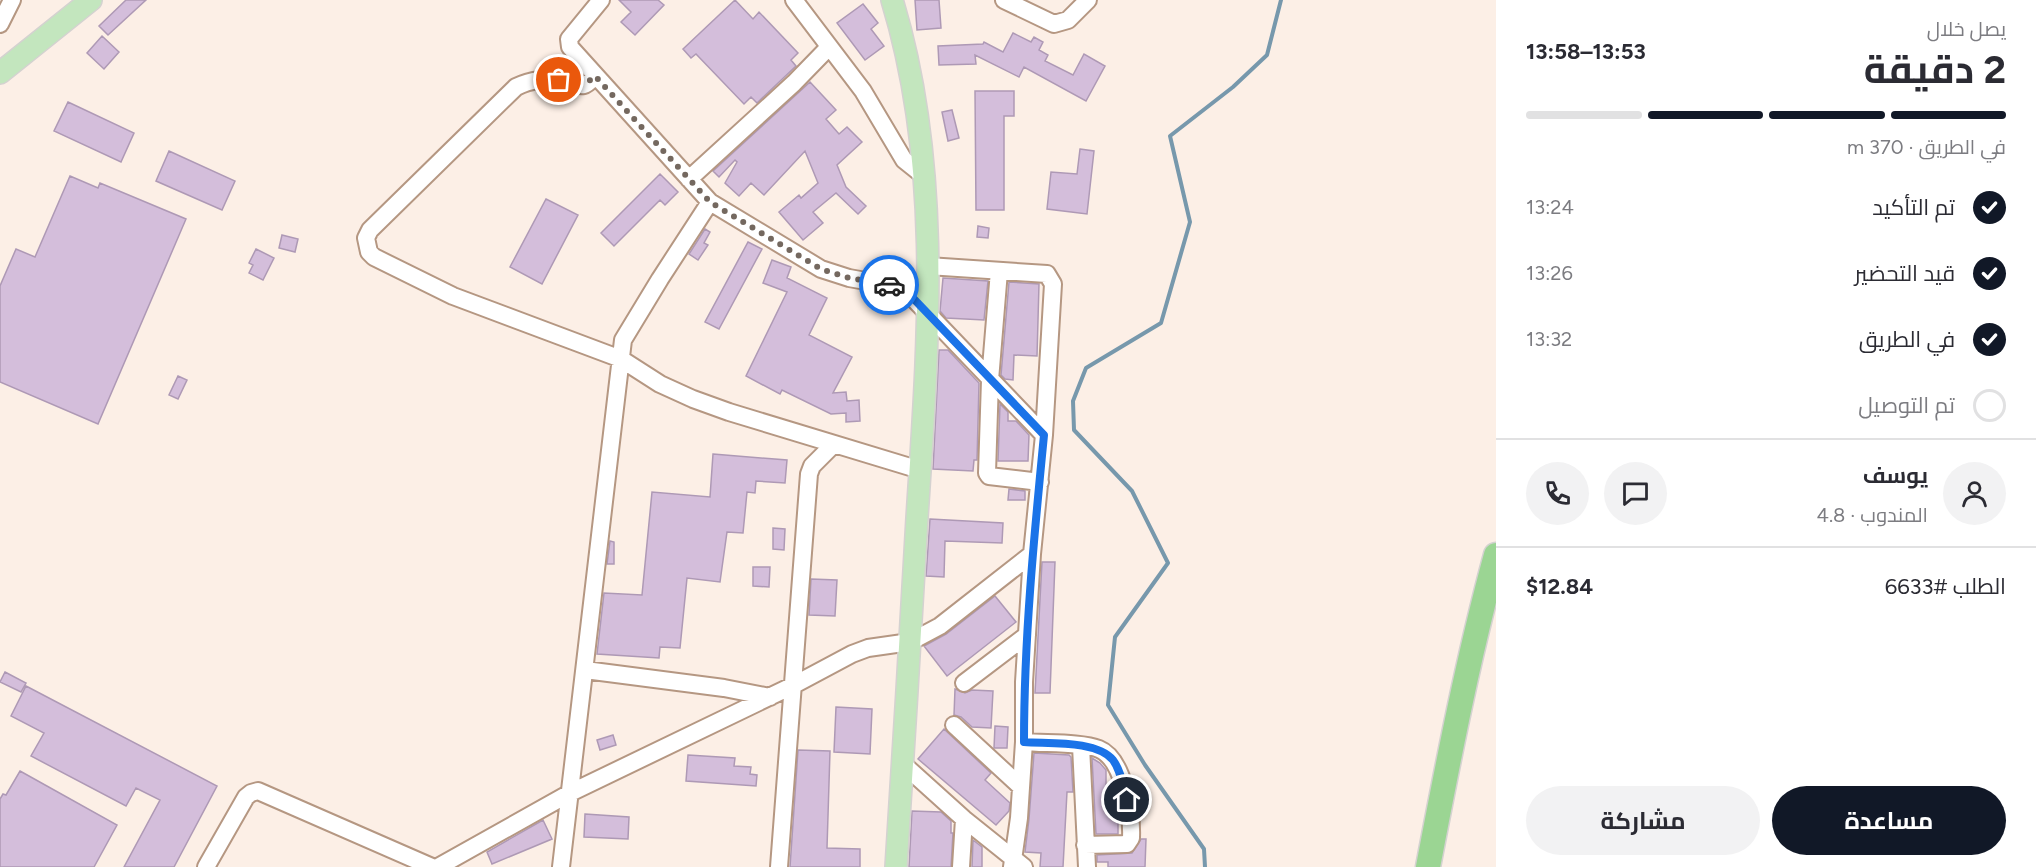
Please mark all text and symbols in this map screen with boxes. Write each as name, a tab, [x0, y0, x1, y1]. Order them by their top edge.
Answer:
text: يصل خلال	[1927, 17, 2006, 41]
text: 13:53–13:58	[1526, 38, 1646, 65]
text: 2 دقيقة	[1864, 46, 2006, 93]
pin	[533, 54, 584, 105]
icon: bag	[542, 63, 575, 96]
text: في الطريق · 370 m	[1847, 135, 2006, 159]
icon: check	[1973, 191, 2006, 224]
text: تم التأكيد	[1872, 194, 1955, 221]
text: 13:24	[1526, 195, 1574, 219]
courier	[859, 255, 919, 315]
icon: check	[1973, 257, 2006, 290]
text: قيد التحضير	[1854, 260, 1955, 287]
text: 13:26	[1526, 261, 1573, 285]
icon: car	[873, 269, 906, 302]
icon: check	[1973, 323, 2006, 356]
text: في الطريق	[1859, 326, 1955, 353]
text: 13:32	[1526, 327, 1572, 351]
text: تم التوصيل	[1858, 392, 1955, 419]
button: phone	[1526, 462, 1589, 525]
button: chat	[1604, 462, 1667, 525]
text: يوسف	[1863, 462, 1928, 489]
button: person	[1943, 462, 2006, 525]
text: المندوب · 4.8	[1817, 503, 1928, 527]
text: $12.84	[1526, 573, 1593, 600]
text: الطلب #6633	[1885, 573, 2006, 600]
pin	[1101, 774, 1152, 825]
icon: home	[1110, 783, 1143, 816]
button: مشاركة	[1526, 786, 1760, 855]
button: مساعدة	[1772, 786, 2006, 855]

